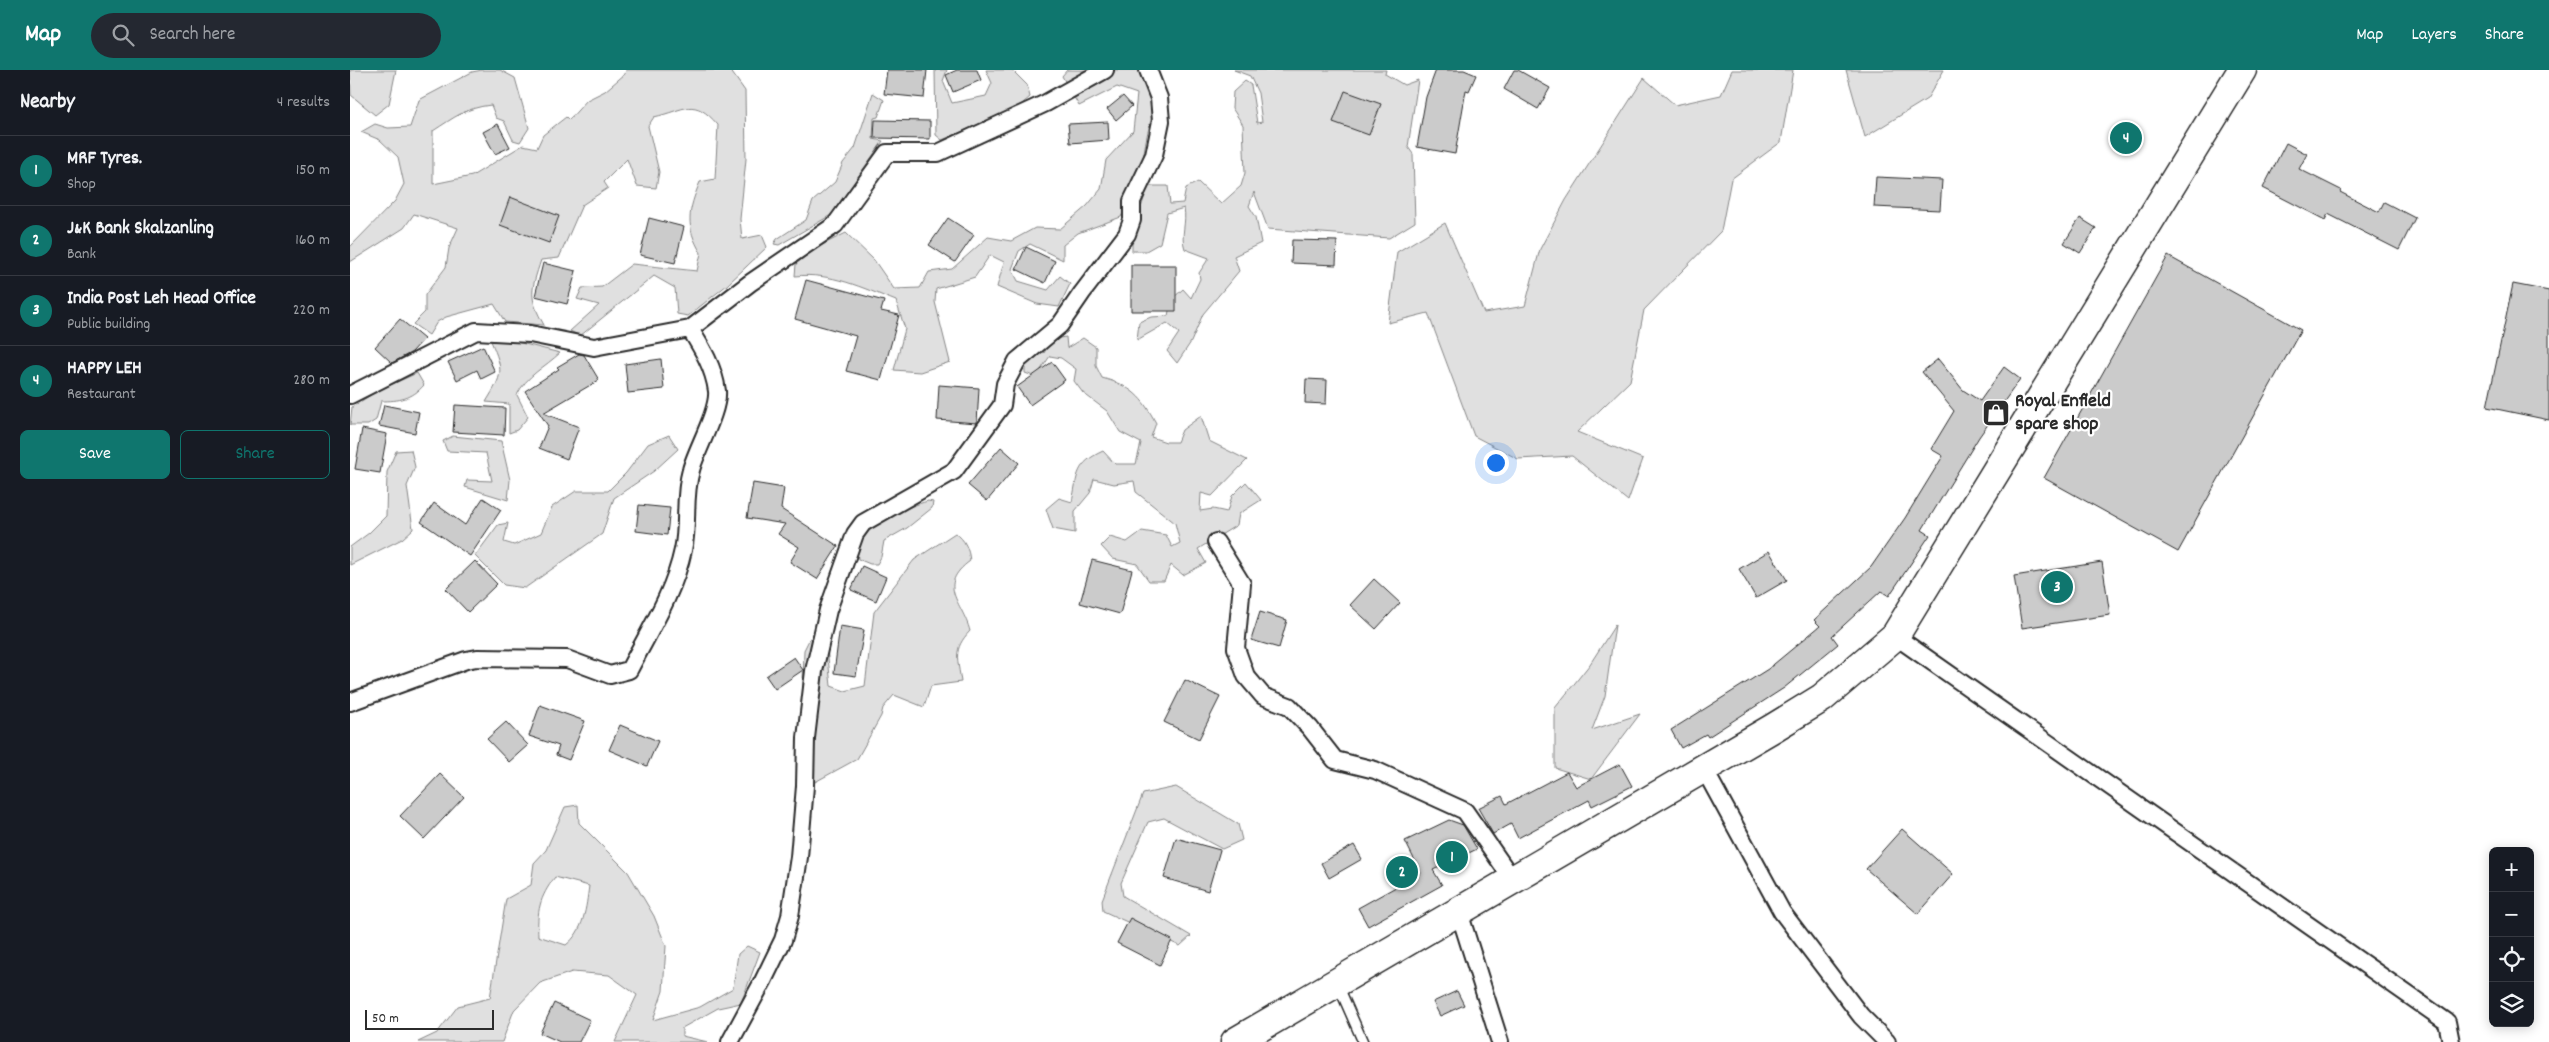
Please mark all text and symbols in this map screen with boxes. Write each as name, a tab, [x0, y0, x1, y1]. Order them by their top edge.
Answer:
search box	[91, 13, 441, 58]
text: Map	[25, 18, 61, 52]
icon: search	[109, 21, 137, 49]
text: Search here	[149, 22, 235, 49]
text: Map	[2356, 23, 2383, 48]
text: Layers	[2411, 23, 2457, 48]
text: Share	[2485, 23, 2524, 48]
text: Nearby	[20, 88, 75, 118]
text: 4 results	[277, 91, 330, 114]
pin: 4	[2110, 119, 2142, 157]
text: MRF Tyres.	[67, 146, 142, 173]
text: 1	[34, 159, 38, 182]
text: 150 m	[296, 159, 330, 182]
text: Shop	[67, 173, 96, 196]
text: J&K Bank Skalzanling	[67, 216, 214, 243]
text: 2	[33, 229, 40, 252]
text: 160 m	[295, 229, 330, 252]
text: Bank	[67, 243, 96, 266]
text: India Post Leh Head Office	[67, 286, 256, 313]
text: 3	[32, 299, 40, 322]
text: 220 m	[293, 299, 330, 322]
text: Public building	[67, 313, 150, 336]
text: HAPPY LEH	[67, 356, 142, 383]
text: 4	[33, 369, 39, 392]
text: 280 m	[293, 369, 330, 392]
text: Restaurant	[67, 383, 136, 406]
place label: Royal Enfield spare shop	[2015, 388, 2111, 439]
shop icon: Royal Enfield spare shop	[1981, 398, 2011, 428]
button: Save	[20, 430, 170, 479]
button: Share	[180, 430, 330, 479]
your location	[1483, 450, 1509, 476]
pin: 3	[2041, 568, 2073, 606]
pin: 1	[1436, 838, 1468, 876]
map controls	[2489, 847, 2534, 1027]
button: +	[2489, 847, 2534, 892]
pin: 2	[1386, 853, 1418, 891]
button: −	[2489, 892, 2534, 937]
button: locate	[2489, 937, 2534, 982]
button: layers	[2489, 982, 2534, 1027]
scale bar	[365, 1007, 494, 1030]
text: 50 m	[372, 1009, 399, 1029]

